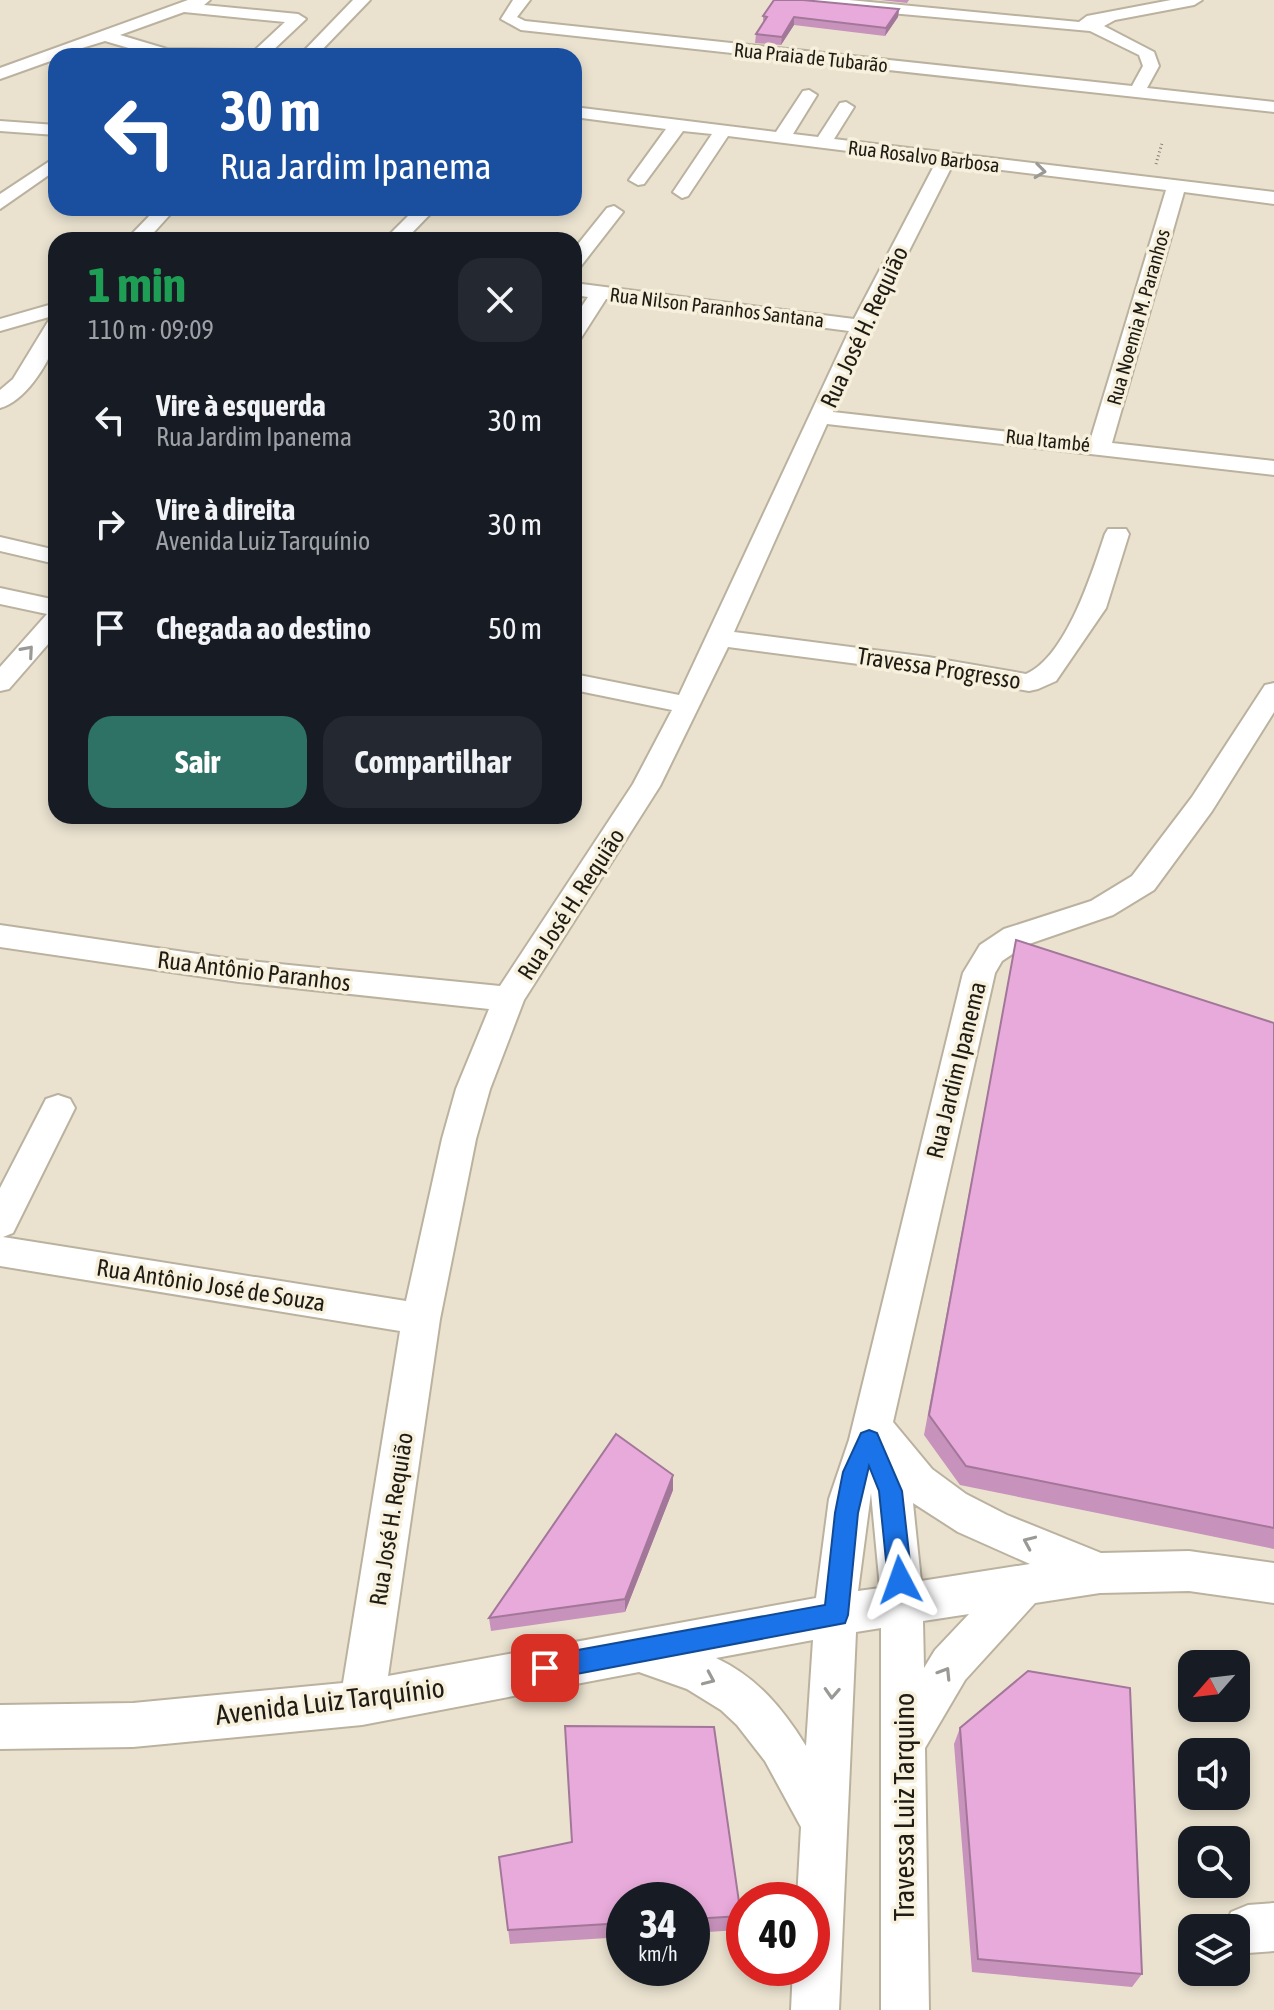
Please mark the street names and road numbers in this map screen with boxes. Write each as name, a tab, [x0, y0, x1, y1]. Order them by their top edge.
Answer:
street label: Rua Praia de Tubarão	[733, 37, 889, 77]
street label: Rua Rosalvo Barbosa	[847, 135, 1001, 177]
street label: Rua Noemia M. Paranhos	[1102, 226, 1174, 408]
street label: Rua José H. Requião	[815, 242, 913, 412]
street label: Rua Nilson Paranhos Santana	[608, 282, 826, 332]
street label: Rua Itambé	[1005, 424, 1091, 456]
street label: Travessa Progresso	[855, 642, 1023, 694]
street label: Rua José H. Requião	[512, 823, 630, 985]
street label: Rua Antônio Paranhos	[156, 946, 352, 996]
street label: Rua Jardim Ipanema	[921, 979, 991, 1161]
street label: Rua Antônio José de Souza	[95, 1254, 327, 1316]
street label: Rua José H. Requião	[364, 1431, 418, 1607]
street label: Avenida Luiz Tarquínio	[214, 1671, 446, 1731]
street label: Travessa Luiz Tarquino	[888, 1693, 920, 1921]

